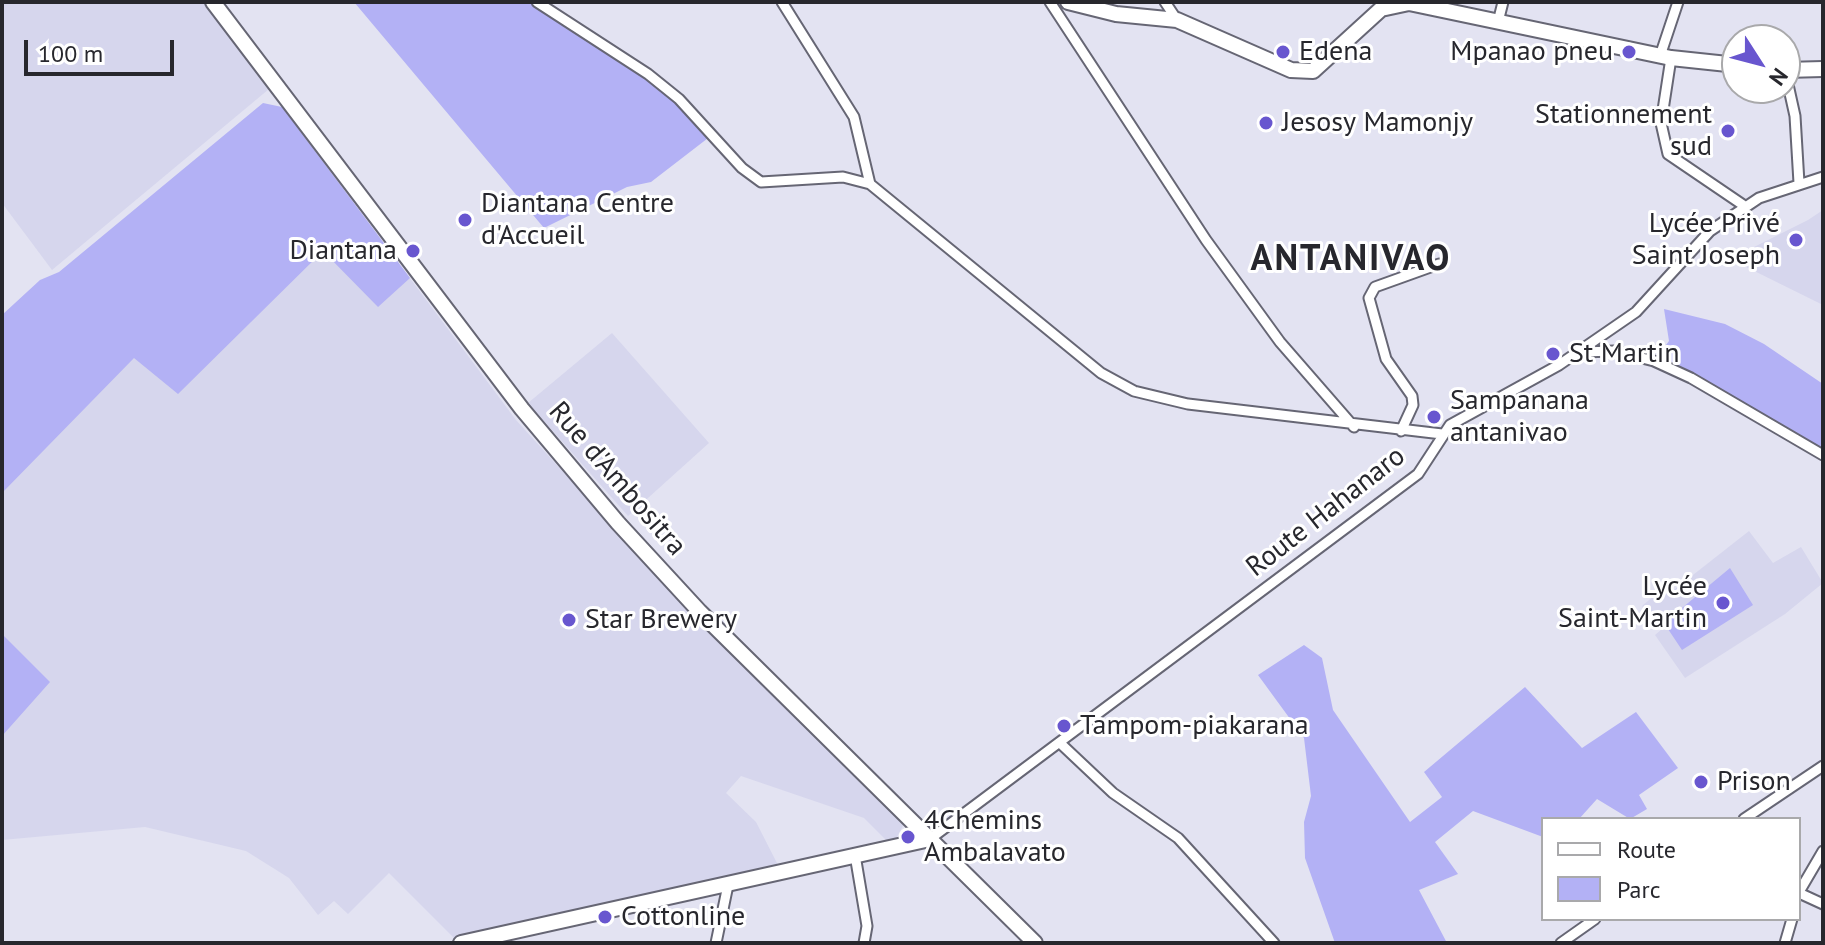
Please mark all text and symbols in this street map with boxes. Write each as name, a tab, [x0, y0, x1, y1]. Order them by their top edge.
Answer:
scale bar	[28, 24, 178, 74]
north arrow	[1721, 24, 1801, 104]
place label: Edena	[1299, 35, 1372, 69]
place label: Mpanao pneu	[1450, 35, 1613, 69]
text: 100 m	[38, 38, 103, 69]
marker: Edena	[1274, 43, 1292, 61]
marker: Mpanao pneu	[1620, 43, 1638, 61]
text: N	[1763, 63, 1794, 91]
place label: Stationnement sud	[1535, 98, 1712, 164]
place label: Jesosy Mamonjy	[1282, 106, 1473, 140]
marker: Jesosy Mamonjy	[1257, 114, 1275, 132]
marker: Stationnement sud	[1719, 122, 1737, 140]
place label: Diantana Centre d'Accueil	[481, 187, 674, 253]
place label: Lycée Privé Saint Joseph	[1632, 207, 1780, 273]
marker: Diantana Centre d'Accueil	[456, 211, 474, 229]
marker: Lycée Privé Saint Joseph	[1787, 231, 1805, 249]
place label: Diantana	[289, 234, 397, 268]
district label: ANTANIVAO	[1251, 238, 1451, 282]
marker: Diantana	[404, 242, 422, 260]
place label: St Martin	[1569, 337, 1680, 371]
marker: St Martin	[1544, 345, 1562, 363]
place label: Sampanana antanivao	[1450, 384, 1589, 450]
street label: Rue d'Ambositra	[541, 395, 693, 563]
marker: Sampanana antanivao	[1425, 408, 1443, 426]
street label: Route Hahanaro	[1240, 440, 1412, 584]
place label: Lycée Saint-Martin	[1558, 570, 1707, 636]
marker: Lycée Saint-Martin	[1714, 594, 1732, 612]
place label: Star Brewery	[585, 603, 737, 637]
marker: Star Brewery	[560, 611, 578, 629]
place label: Tampom-piakarana	[1080, 709, 1309, 743]
marker: Tampom-piakarana	[1055, 717, 1073, 735]
place label: Prison	[1717, 765, 1791, 799]
marker: Prison	[1692, 773, 1710, 791]
place label: 4Chemins Ambalavato	[924, 804, 1066, 870]
legend	[1541, 817, 1801, 921]
marker: 4Chemins Ambalavato	[899, 828, 917, 846]
text: Route	[1617, 834, 1676, 865]
text: Parc	[1617, 874, 1660, 905]
place label: Cottonline	[621, 900, 745, 934]
marker: Cottonline	[596, 908, 614, 926]

